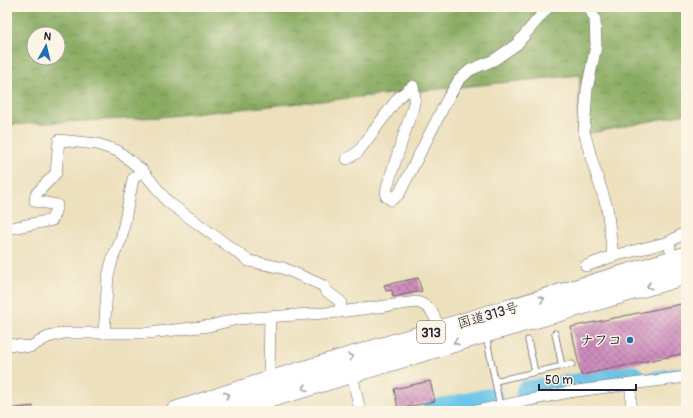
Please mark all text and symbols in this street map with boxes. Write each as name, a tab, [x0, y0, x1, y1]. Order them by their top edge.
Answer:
north arrow	[26, 26, 66, 66]
text: N	[43, 30, 52, 44]
one-way arrow	[645, 281, 652, 290]
one-way arrow	[539, 295, 546, 304]
street label: 国道313号	[455, 299, 521, 332]
road number: 313	[417, 321, 445, 343]
place label: ナフコ	[580, 332, 622, 349]
marker: ナフコ	[625, 335, 635, 345]
one-way arrow	[453, 337, 460, 346]
one-way arrow	[347, 353, 354, 362]
scale bar	[539, 366, 636, 392]
text: 50 m	[545, 373, 573, 388]
one-way arrow	[302, 383, 309, 392]
one-way arrow	[223, 391, 230, 400]

